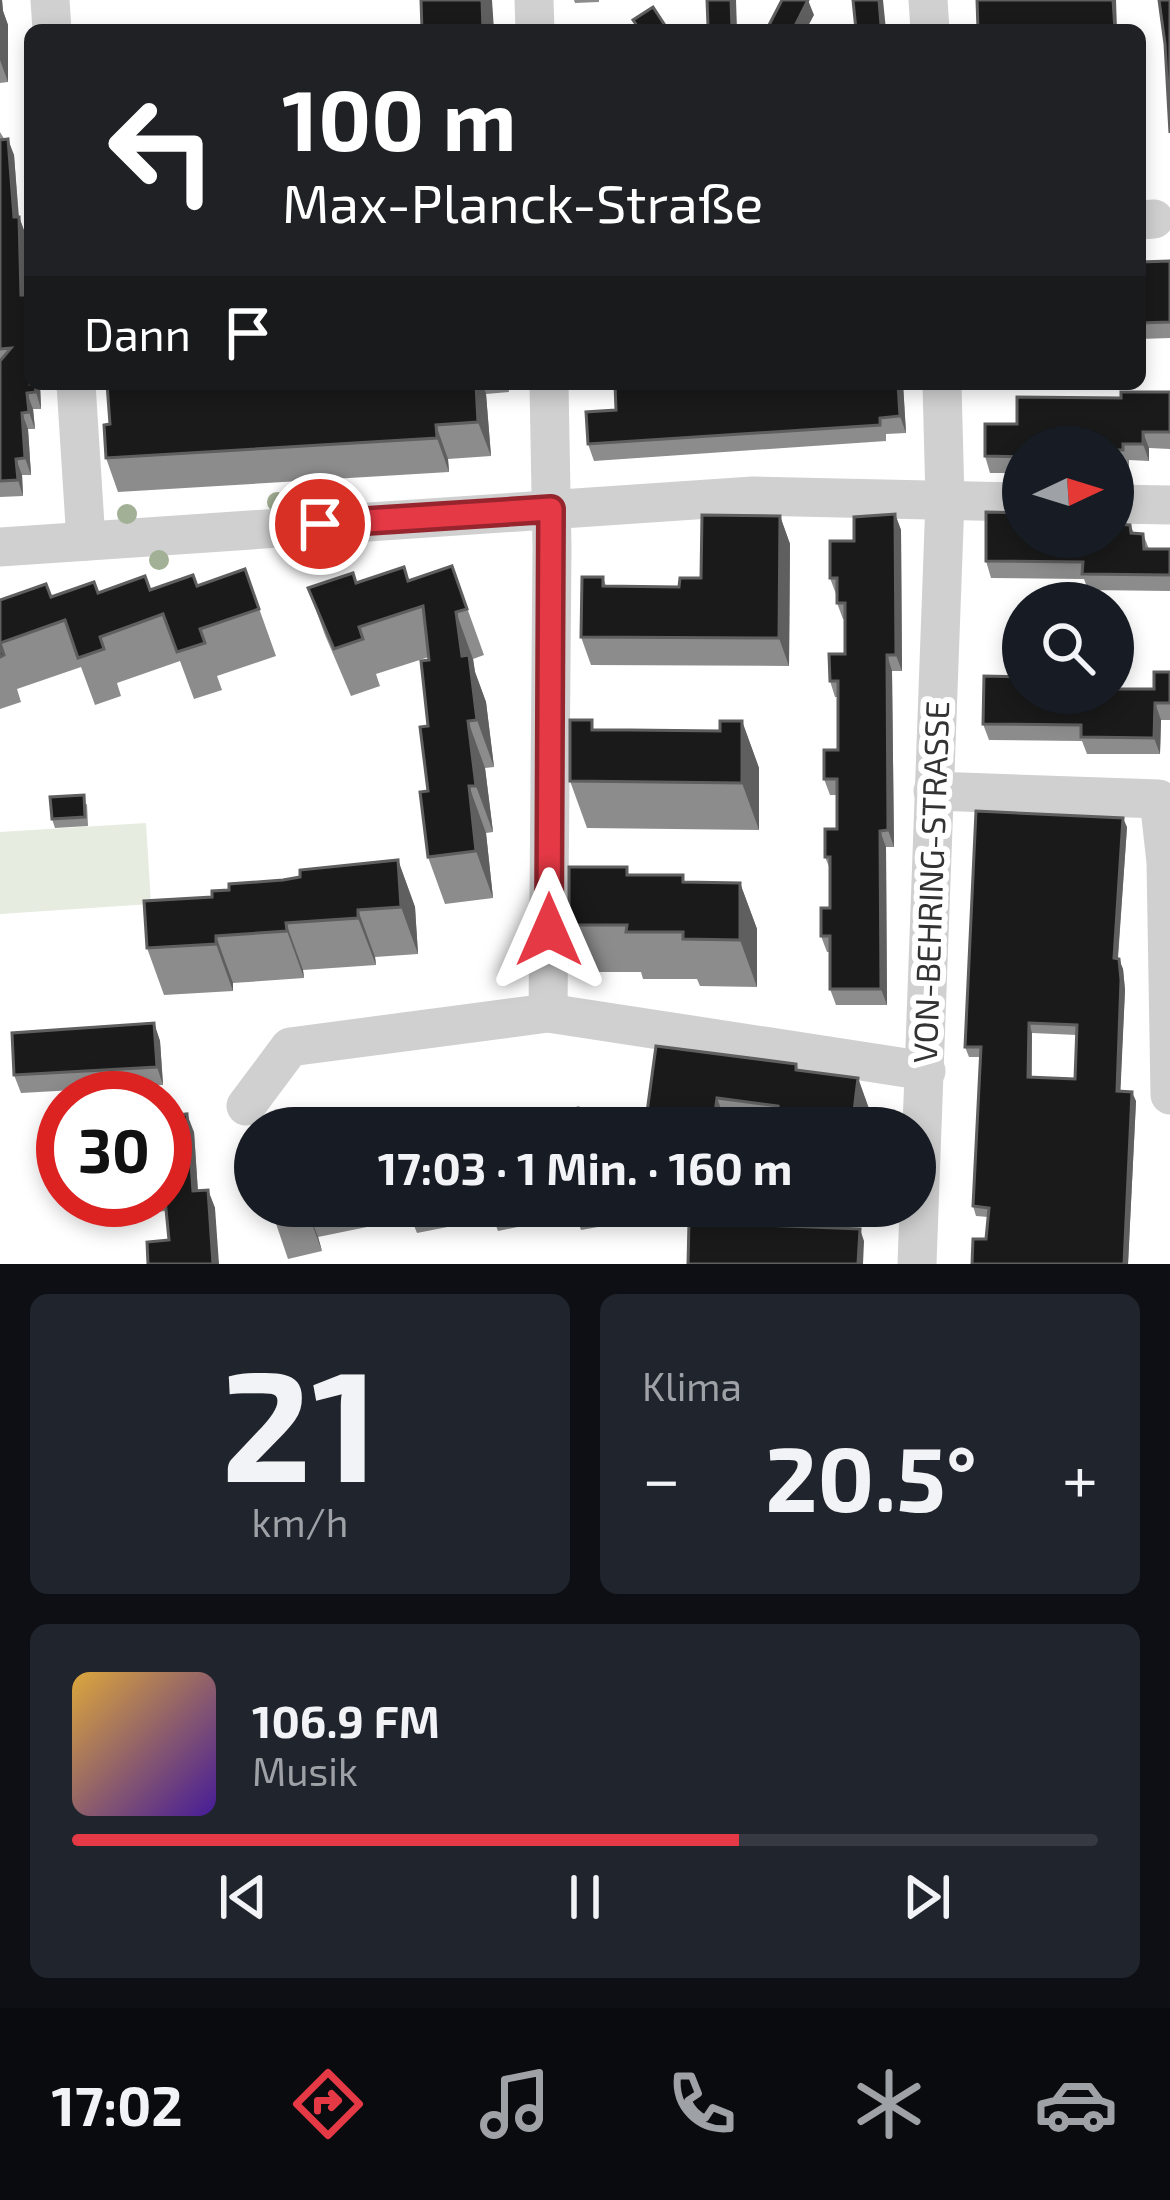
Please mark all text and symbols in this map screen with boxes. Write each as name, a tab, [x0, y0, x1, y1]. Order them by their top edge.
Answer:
text: 100 m	[282, 67, 516, 168]
icon: left	[84, 72, 240, 228]
text: Max-Planck-Straße	[282, 169, 763, 234]
icon: arrive	[215, 300, 281, 366]
text: Dann	[84, 306, 191, 360]
north arrow	[1002, 426, 1134, 558]
map controls	[1002, 426, 1134, 714]
pin	[269, 473, 371, 575]
icon: arrive	[287, 491, 353, 557]
button: search	[1002, 582, 1134, 714]
street label: VON-BEHRING-STRASSE	[904, 700, 956, 1064]
position arrow	[486, 867, 612, 993]
speed limit sign: 30	[36, 1071, 192, 1227]
text: 17:03 · 1 Min. · 160 m	[378, 1140, 792, 1194]
text: 21	[221, 1326, 379, 1513]
text: Klima	[642, 1362, 742, 1409]
text: 20.5°	[765, 1422, 977, 1530]
text: −	[642, 1437, 681, 1516]
text: +	[1062, 1437, 1098, 1516]
text: km/h	[252, 1498, 348, 1545]
text: 106.9 FM	[252, 1693, 440, 1747]
text: Musik	[252, 1747, 358, 1794]
icon: previous	[210, 1864, 276, 1930]
icon: pause	[552, 1864, 618, 1930]
icon: next	[894, 1864, 960, 1930]
icon: directions	[286, 2062, 370, 2146]
icon: music	[473, 2062, 557, 2146]
icon: phone	[660, 2062, 744, 2146]
icon: climate	[847, 2062, 931, 2146]
icon: car	[1034, 2062, 1118, 2146]
text: 17:02	[52, 2072, 183, 2137]

